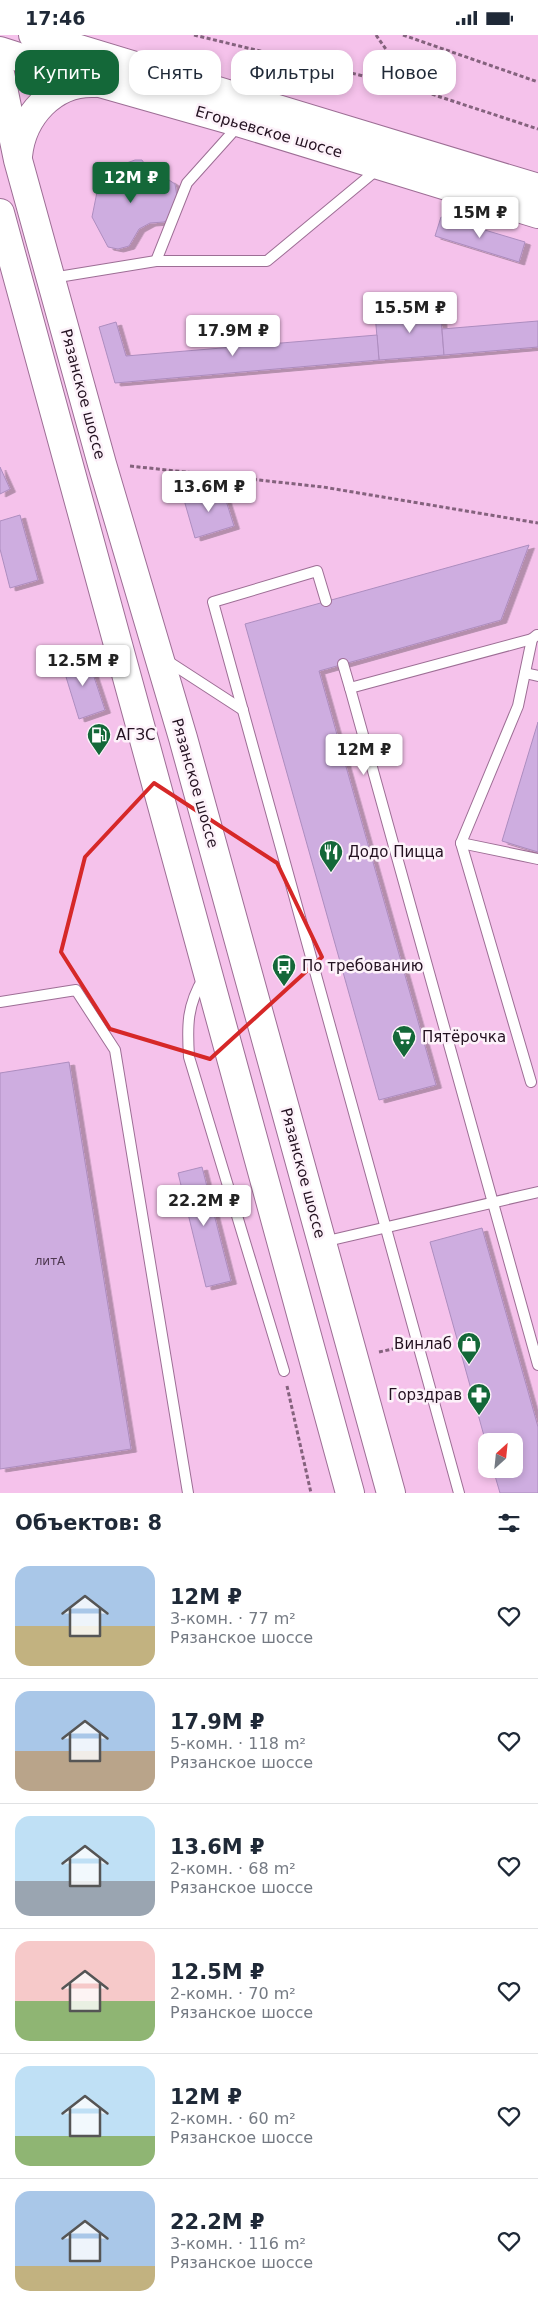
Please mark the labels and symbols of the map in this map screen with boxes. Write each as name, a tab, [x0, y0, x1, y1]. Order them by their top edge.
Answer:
street label: Егорьевское шоссе	[193, 102, 345, 162]
pin: 12M ₽	[96, 161, 166, 204]
pin: 15M ₽	[445, 197, 515, 239]
pin: 15.5M ₽	[364, 291, 456, 334]
pin: 17.9M ₽	[187, 315, 279, 357]
street label: Рязанское шоссе	[57, 327, 109, 461]
pin: 13.6M ₽	[163, 471, 255, 513]
pin: 12.5M ₽	[37, 645, 129, 687]
street label: Рязанское шоссе	[168, 716, 222, 850]
fuel station icon: АГЗС	[86, 722, 112, 756]
place label: АГЗС	[116, 726, 156, 744]
pin: 12M ₽	[329, 733, 399, 776]
restaurant icon: Додо Пицца	[318, 839, 344, 873]
place label: Додо Пицца	[348, 843, 444, 861]
bus stop icon: По требованию	[271, 953, 297, 987]
place label: По требованию	[302, 957, 423, 975]
supermarket icon: Пятёрочка	[391, 1024, 417, 1058]
place label: Пятёрочка	[422, 1028, 506, 1046]
street label: Рязанское шоссе	[277, 1106, 329, 1240]
pin: 22.2M ₽	[158, 1185, 250, 1227]
house number: литА	[35, 1254, 66, 1268]
shop icon: Винлаб	[456, 1331, 482, 1365]
place label: Винлаб	[394, 1335, 452, 1353]
pharmacy icon: Горздрав	[466, 1382, 492, 1416]
place label: Горздрав	[388, 1386, 462, 1404]
north arrow	[478, 1433, 522, 1477]

